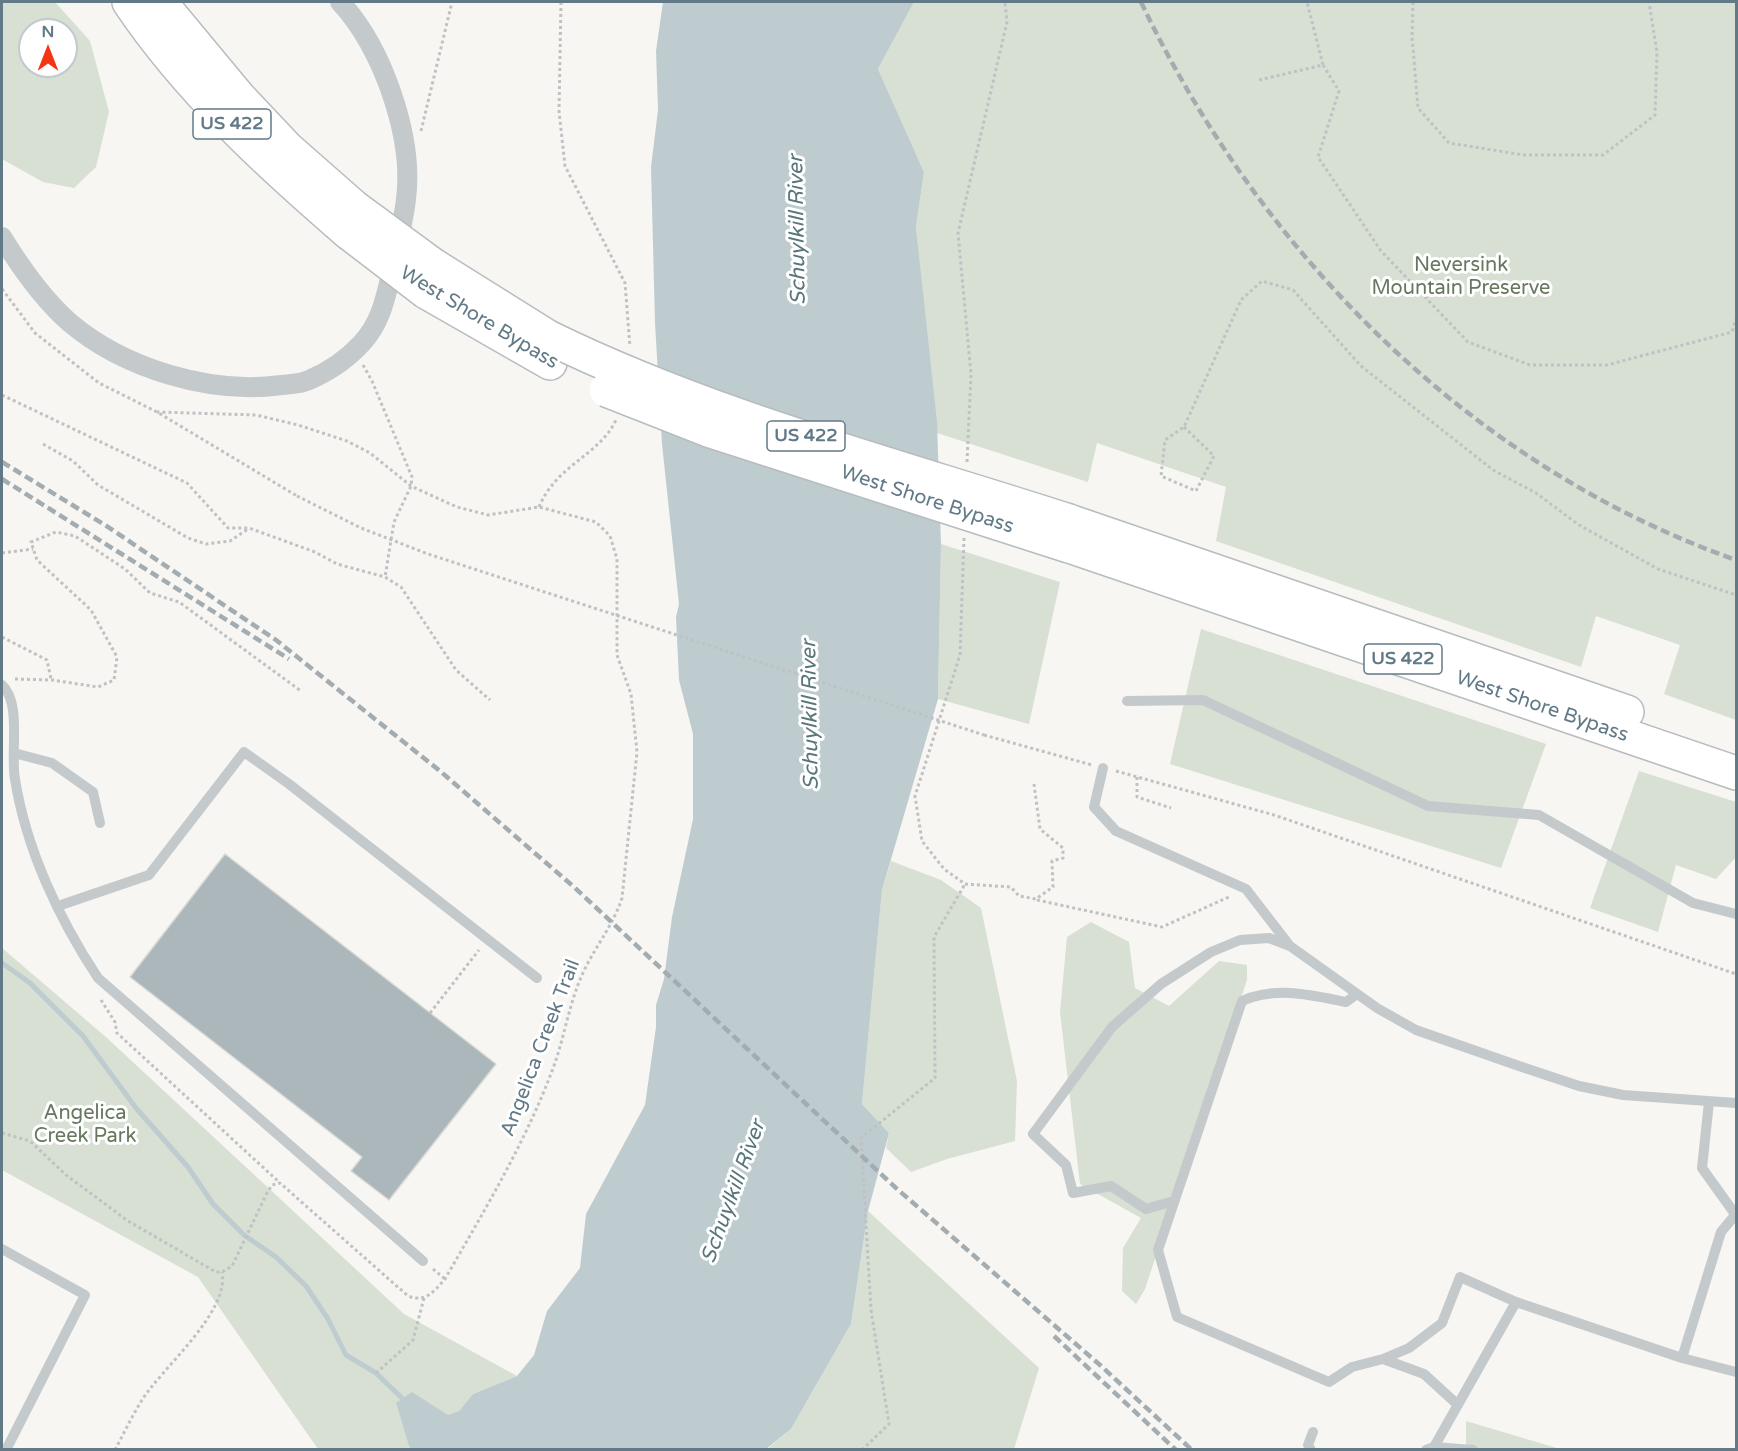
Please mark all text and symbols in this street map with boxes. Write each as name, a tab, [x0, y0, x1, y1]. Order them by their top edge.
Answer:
north arrow	[18, 18, 78, 78]
text: N	[42, 22, 54, 42]
road number: US 422	[193, 109, 271, 139]
water label: Schuylkill River	[784, 155, 812, 305]
park label: Neversink Mountain Preserve	[1372, 254, 1550, 301]
street label: West Shore Bypass	[395, 261, 563, 375]
road number: US 422	[767, 421, 845, 451]
street label: West Shore Bypass	[837, 461, 1017, 539]
water label: Schuylkill River	[797, 640, 825, 790]
road number: US 422	[1364, 644, 1442, 674]
street label: West Shore Bypass	[1453, 666, 1631, 748]
street label: Angelica Creek Trail	[496, 956, 586, 1140]
park label: Angelica Creek Park	[34, 1102, 136, 1149]
water label: Schuylkill River	[697, 1117, 771, 1267]

